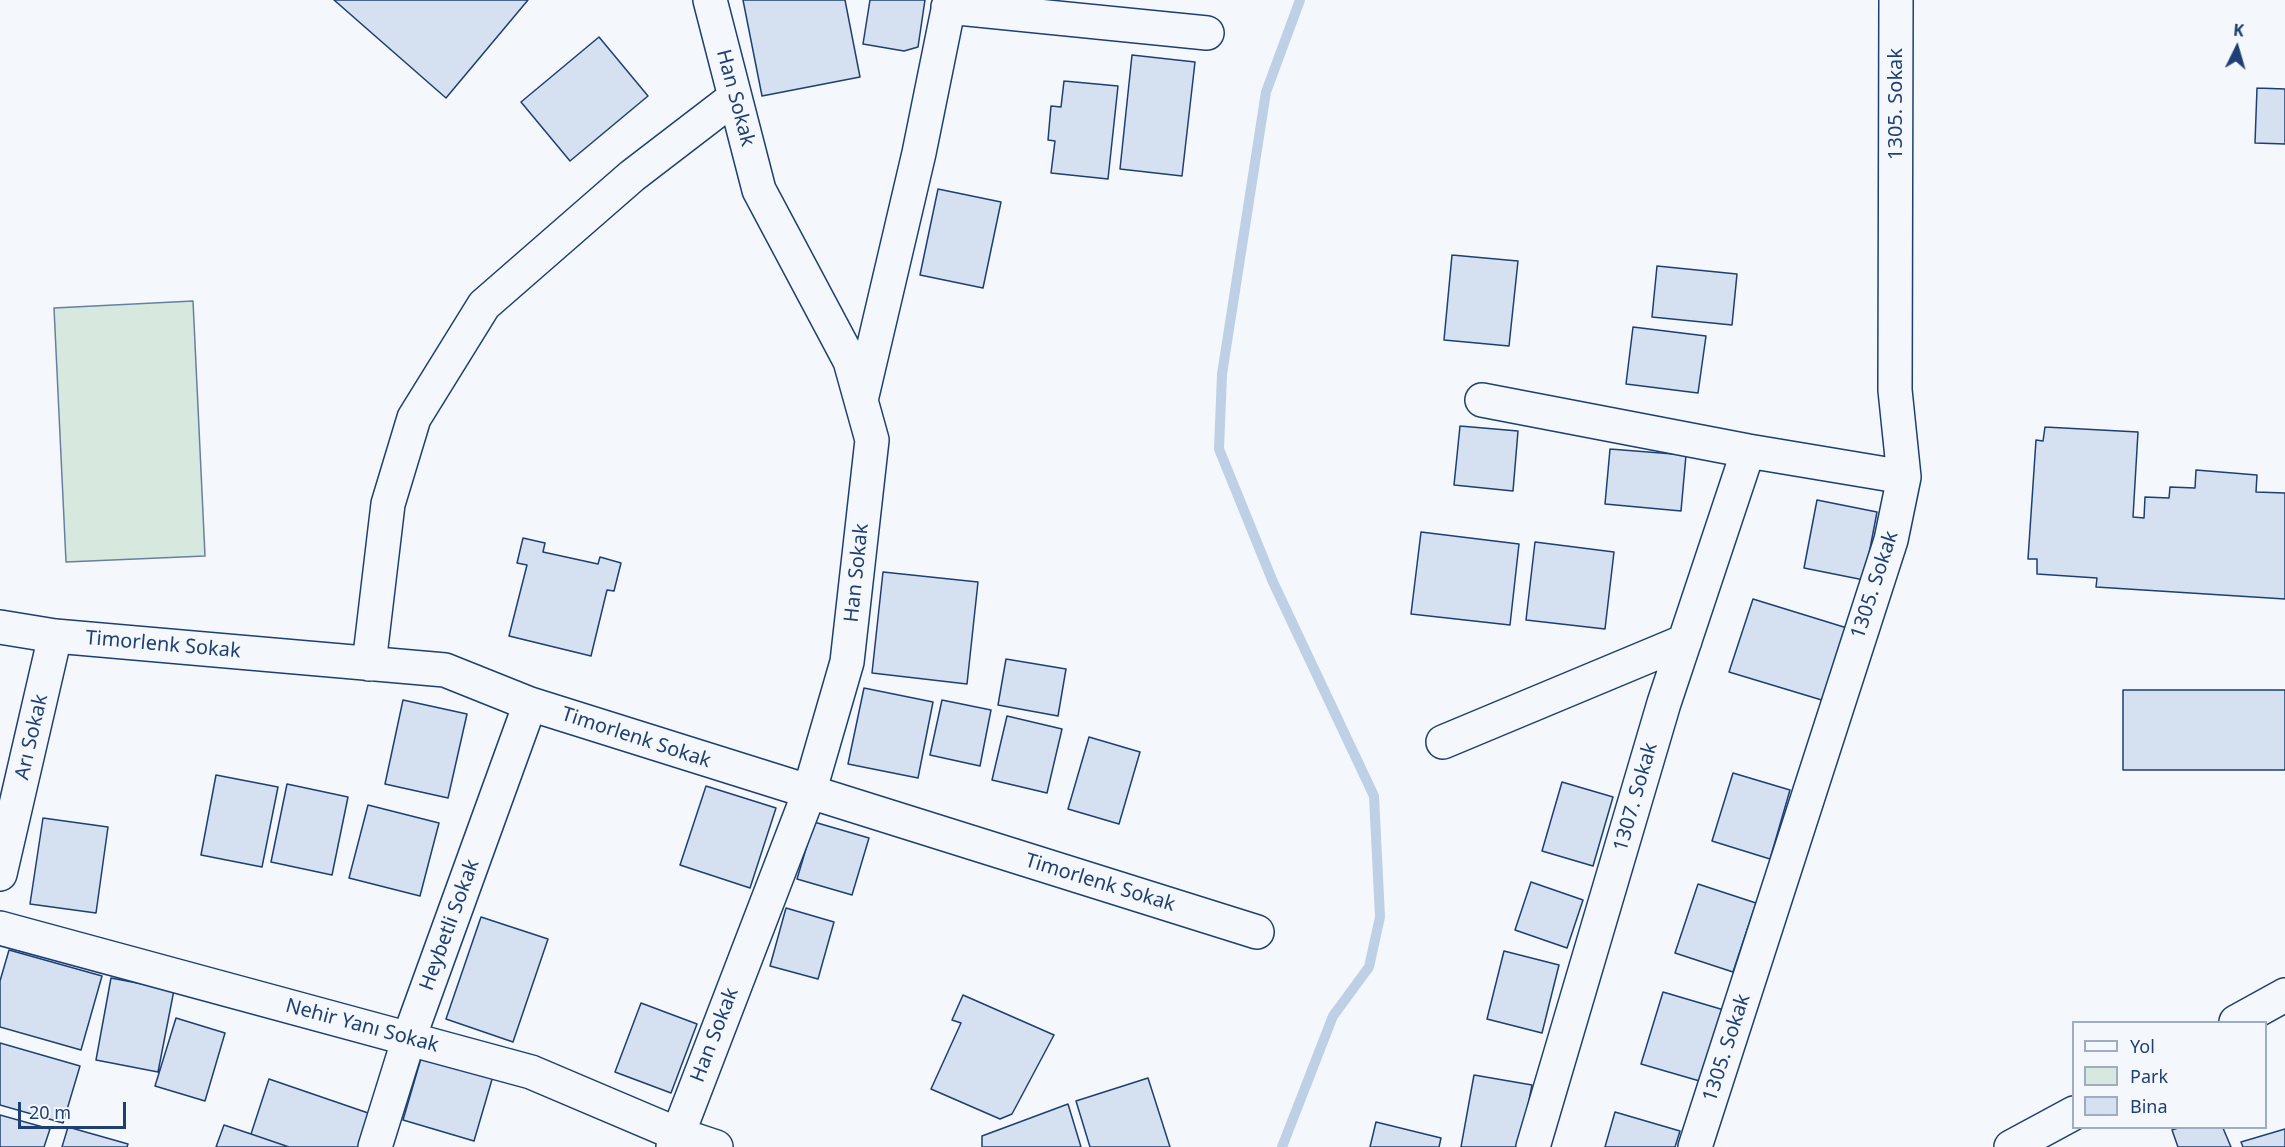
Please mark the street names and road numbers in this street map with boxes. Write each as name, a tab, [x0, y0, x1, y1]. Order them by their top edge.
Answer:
street label: Han Sokak	[711, 47, 759, 149]
street label: 1305. Sokak	[1884, 48, 1908, 160]
street label: Han Sokak	[840, 522, 874, 624]
street label: 1305. Sokak	[1846, 528, 1904, 642]
street label: Timorlenk Sokak	[84, 626, 242, 664]
street label: Arı Sokak	[11, 692, 53, 782]
street label: Timorlenk Sokak	[558, 703, 714, 773]
street label: 1307. Sokak	[1609, 740, 1663, 854]
street label: Timorlenk Sokak	[1022, 849, 1178, 917]
street label: Heybetli Sokak	[415, 856, 485, 994]
street label: Han Sokak	[686, 984, 744, 1086]
street label: 1305. Sokak	[1698, 991, 1756, 1105]
street label: Nehir Yanı Sokak	[283, 994, 441, 1058]

